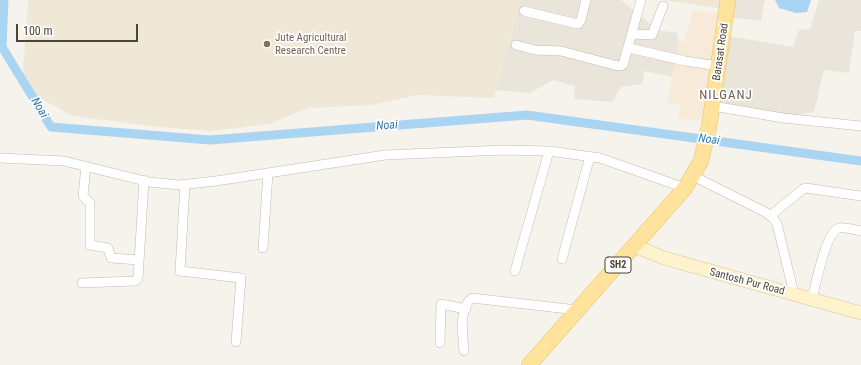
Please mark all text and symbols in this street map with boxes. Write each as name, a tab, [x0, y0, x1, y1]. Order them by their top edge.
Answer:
scale bar	[18, 16, 140, 42]
street label: Barasat Road	[710, 22, 732, 82]
text: 100 m	[23, 24, 53, 38]
place label: Jute Agricultural Research Centre	[275, 31, 347, 57]
marker: Jute Agricultural Research Centre	[262, 39, 272, 49]
district label: NILGANJ	[699, 88, 753, 104]
water label: Noai	[27, 95, 51, 121]
water label: Noai	[376, 118, 398, 134]
water label: Noai	[697, 131, 721, 149]
road number: SH2	[605, 257, 631, 273]
street label: Santosh Pur Road	[708, 266, 786, 298]

